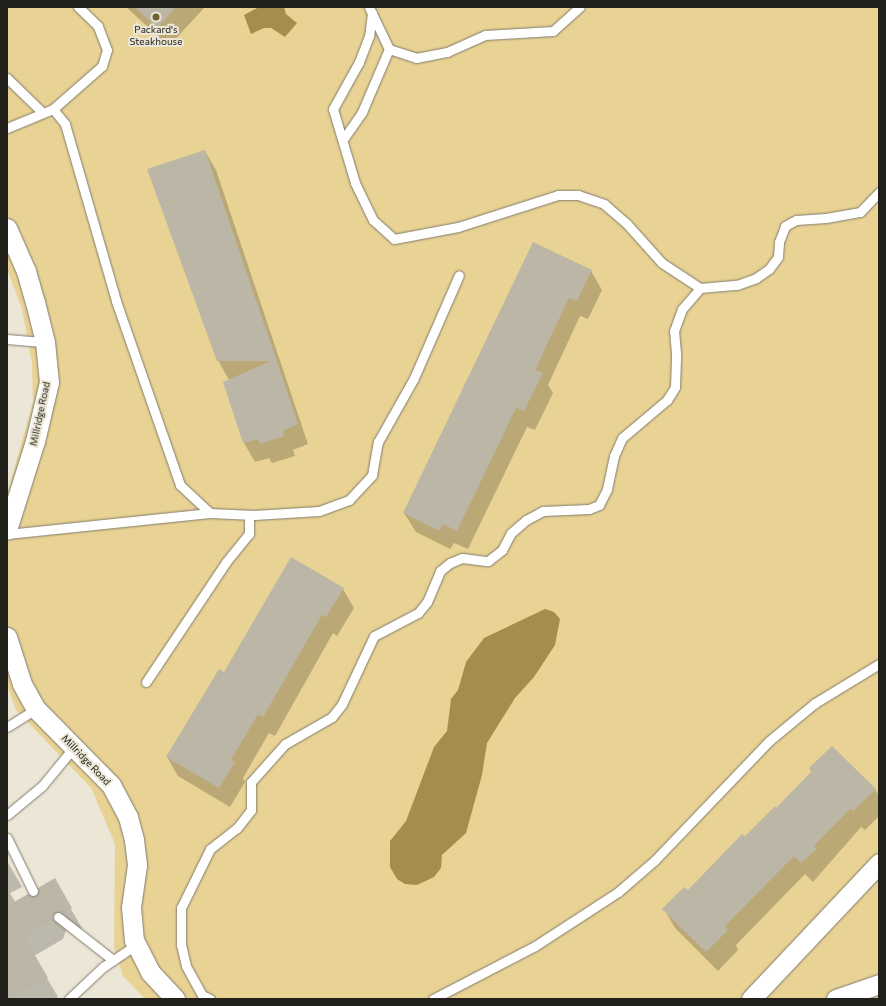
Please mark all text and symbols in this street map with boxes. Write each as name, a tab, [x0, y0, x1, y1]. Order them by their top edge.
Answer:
marker: Packard's Steakhouse	[151, 12, 161, 22]
place label: Packard's Steakhouse	[130, 23, 182, 46]
street label: Millridge Road	[27, 381, 53, 447]
street label: Millridge Road	[59, 732, 113, 788]

